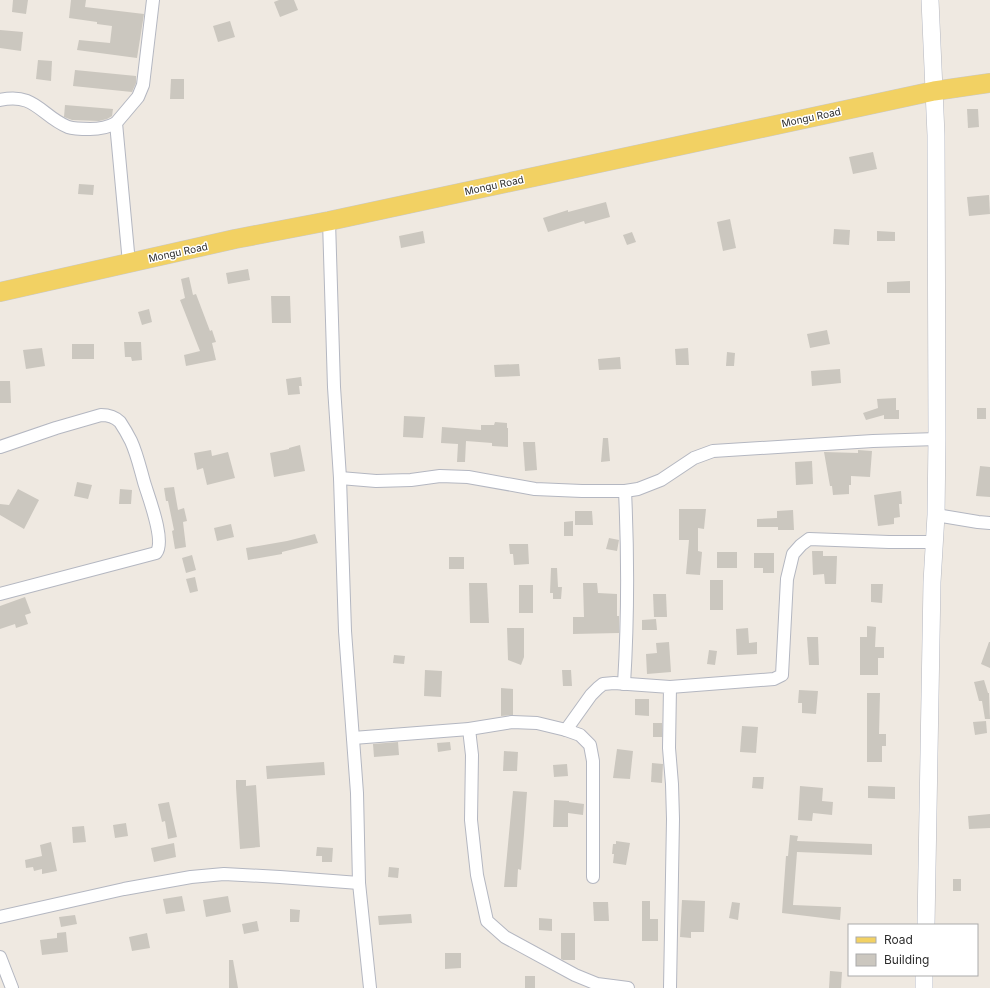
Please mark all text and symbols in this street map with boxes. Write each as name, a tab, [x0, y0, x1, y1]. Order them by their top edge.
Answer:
street label: Mongu Road	[780, 105, 842, 129]
street label: Mongu Road	[463, 173, 525, 197]
street label: Mongu Road	[147, 240, 209, 264]
legend	[848, 924, 978, 976]
text: Road	[884, 932, 913, 947]
text: Building	[884, 952, 929, 967]

